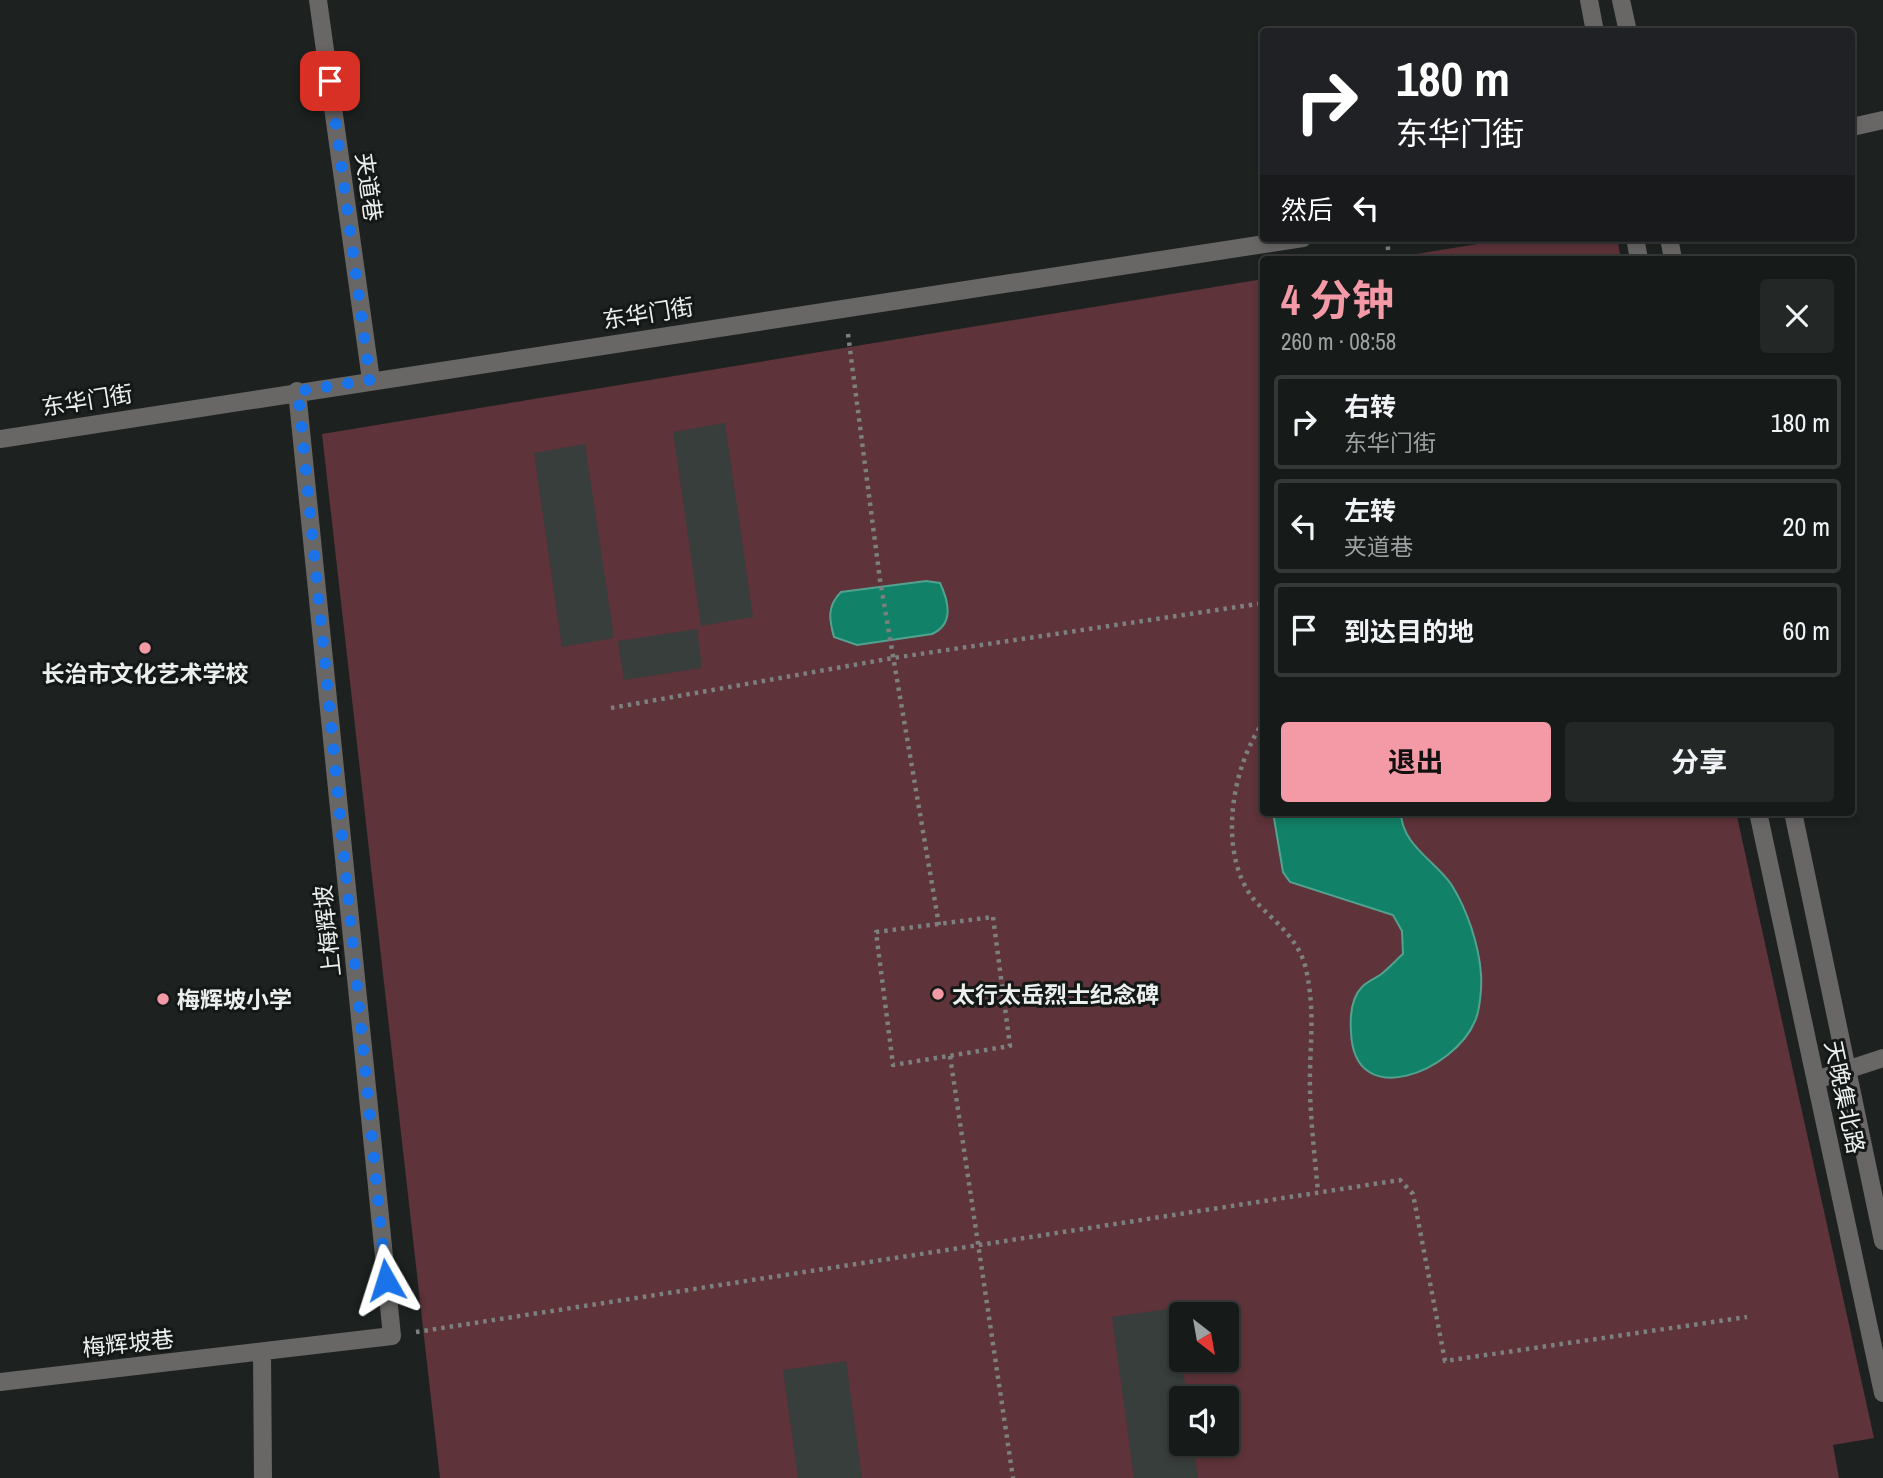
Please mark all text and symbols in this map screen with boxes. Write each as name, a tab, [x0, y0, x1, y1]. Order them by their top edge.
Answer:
text: 180 m	[1396, 45, 1510, 111]
pin	[300, 51, 360, 111]
icon: right	[1281, 56, 1372, 147]
icon: arrive	[311, 62, 349, 100]
text: 东华门街	[1396, 112, 1524, 155]
street label: 夹道巷	[349, 151, 389, 223]
icon: left	[1347, 189, 1385, 227]
text: 然后	[1281, 192, 1333, 227]
text: 4 分钟	[1281, 272, 1394, 328]
button: close	[1760, 279, 1834, 353]
street label: 东华门街	[600, 290, 696, 336]
text: 260 m · 08:58	[1281, 326, 1396, 357]
street label: 东华门街	[39, 377, 135, 423]
text: 右转	[1344, 389, 1396, 424]
icon: right	[1285, 403, 1323, 441]
text: 180 m	[1771, 405, 1830, 440]
text: 东华门街	[1344, 427, 1436, 458]
text: 左转	[1344, 493, 1396, 528]
icon: left	[1285, 507, 1323, 545]
text: 20 m	[1783, 509, 1830, 544]
text: 夹道巷	[1344, 531, 1413, 562]
icon: arrive	[1285, 611, 1323, 649]
text: 60 m	[1783, 613, 1830, 648]
text: 到达目的地	[1344, 614, 1474, 649]
marker: 长治市文化艺术学校	[137, 640, 153, 656]
place label: 长治市文化艺术学校	[42, 658, 249, 689]
button: 退出	[1281, 722, 1551, 802]
button: 分享	[1565, 722, 1834, 802]
street label: 上梅辉坡	[307, 884, 347, 978]
place label: 太行太岳烈士纪念碑	[952, 979, 1159, 1010]
place label: 梅辉坡小学	[177, 984, 292, 1015]
marker: 太行太岳烈士纪念碑	[930, 986, 946, 1002]
marker: 梅辉坡小学	[155, 991, 171, 1007]
street label: 天晚集北路	[1818, 1038, 1872, 1156]
position arrow	[349, 1243, 423, 1317]
north arrow	[1169, 1302, 1239, 1372]
map controls	[1169, 1302, 1239, 1456]
street label: 梅辉坡巷	[81, 1323, 175, 1363]
button: sound	[1169, 1386, 1239, 1456]

